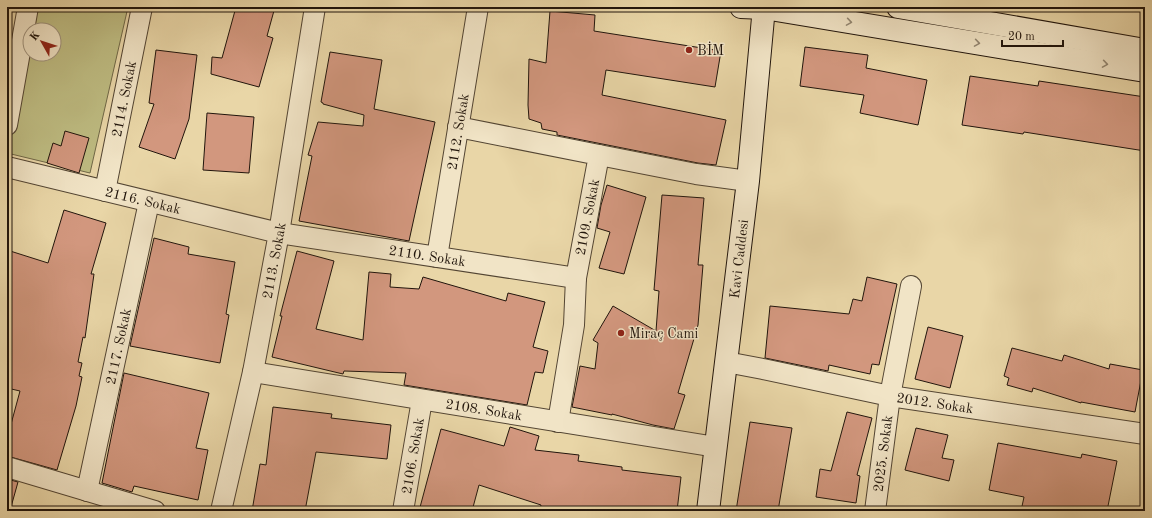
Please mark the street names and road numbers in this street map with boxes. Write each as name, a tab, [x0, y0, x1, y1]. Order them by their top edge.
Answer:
street label: 2114. Sokak	[110, 60, 139, 138]
street label: 2112. Sokak	[445, 92, 472, 171]
street label: 2109. Sokak	[574, 178, 602, 257]
street label: 2116. Sokak	[104, 185, 182, 217]
street label: Kavi Caddesi	[728, 218, 751, 299]
street label: 2113. Sokak	[261, 222, 289, 300]
street label: 2110. Sokak	[388, 244, 467, 269]
street label: 2117. Sokak	[104, 307, 134, 386]
street label: 2012. Sokak	[896, 391, 974, 416]
street label: 2108. Sokak	[444, 397, 523, 424]
street label: 2025. Sokak	[872, 414, 895, 493]
street label: 2106. Sokak	[400, 417, 427, 495]

